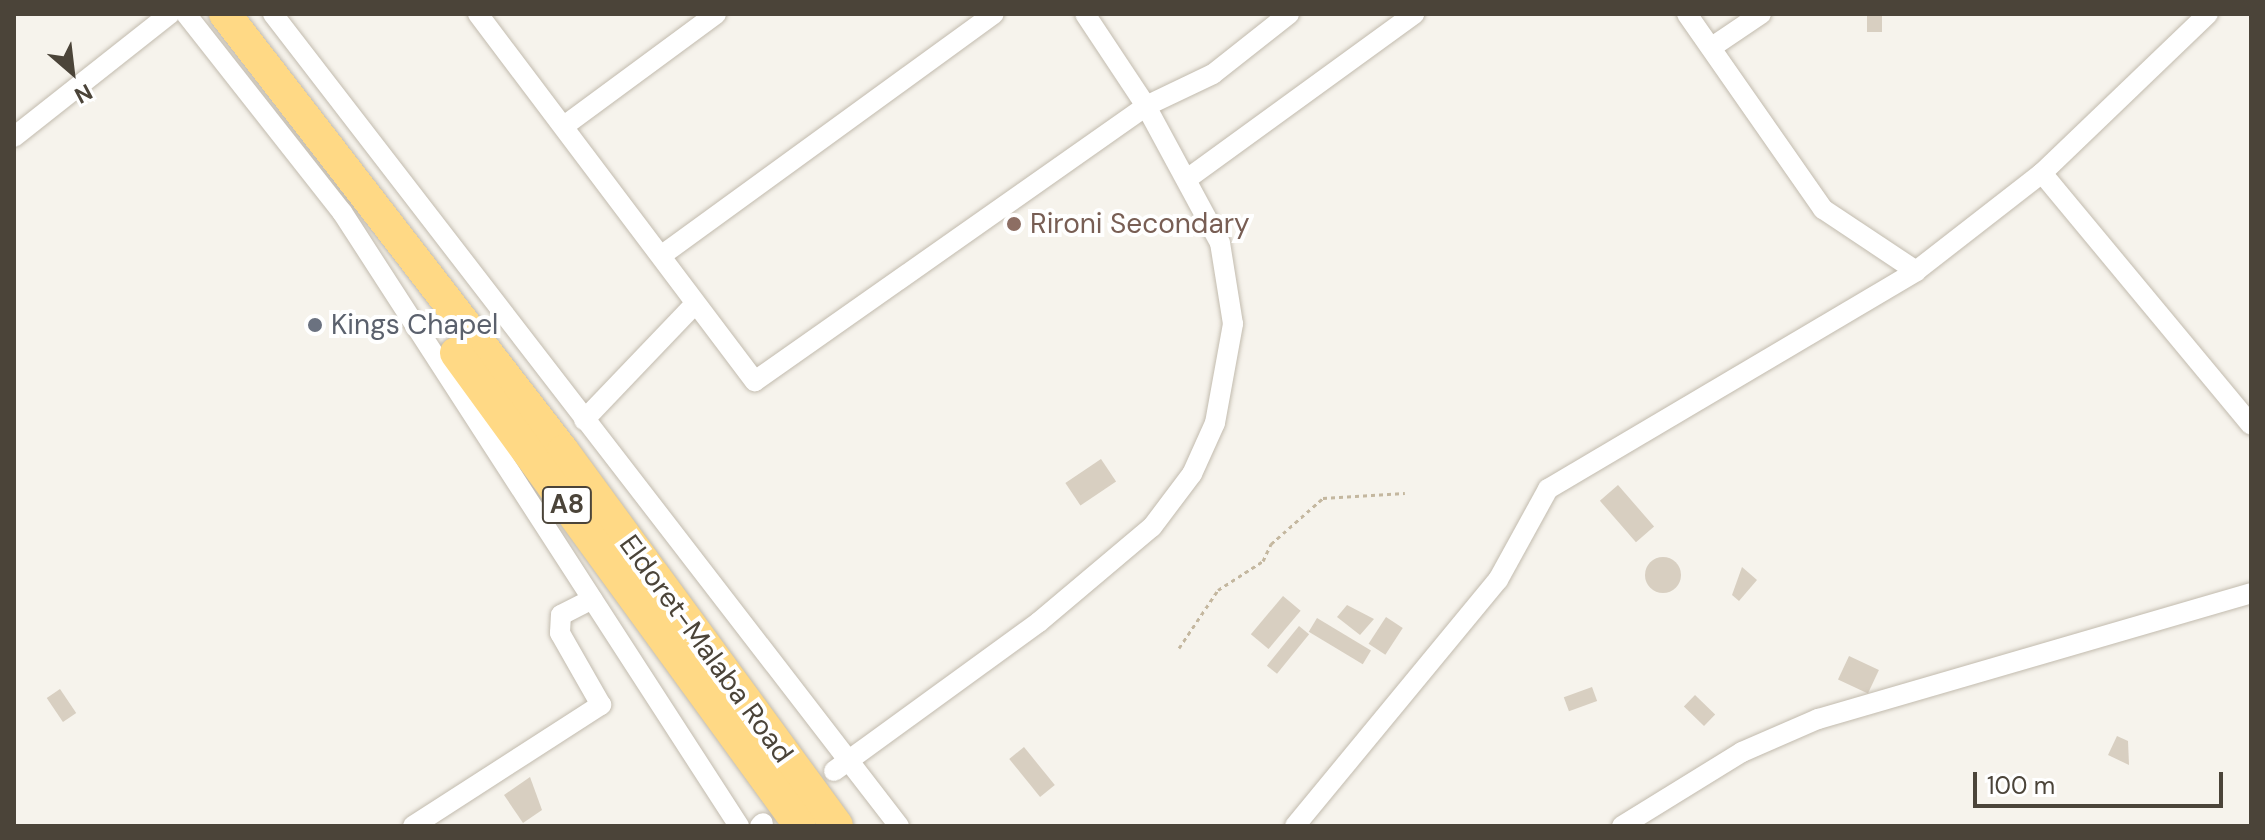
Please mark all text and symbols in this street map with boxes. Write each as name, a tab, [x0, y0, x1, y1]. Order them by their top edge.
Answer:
north arrow	[32, 32, 112, 112]
text: N	[70, 77, 97, 110]
place label: Rironi Secondary	[1030, 207, 1250, 241]
marker: Rironi Secondary	[1005, 215, 1023, 233]
place label: Kings Chapel	[331, 308, 498, 342]
marker: Kings Chapel	[306, 316, 324, 334]
road number: A8	[541, 483, 593, 527]
street label: Eldoret-Malaba Road	[612, 529, 800, 769]
scale bar	[1977, 756, 2227, 806]
text: 100 m	[1987, 770, 2055, 801]

